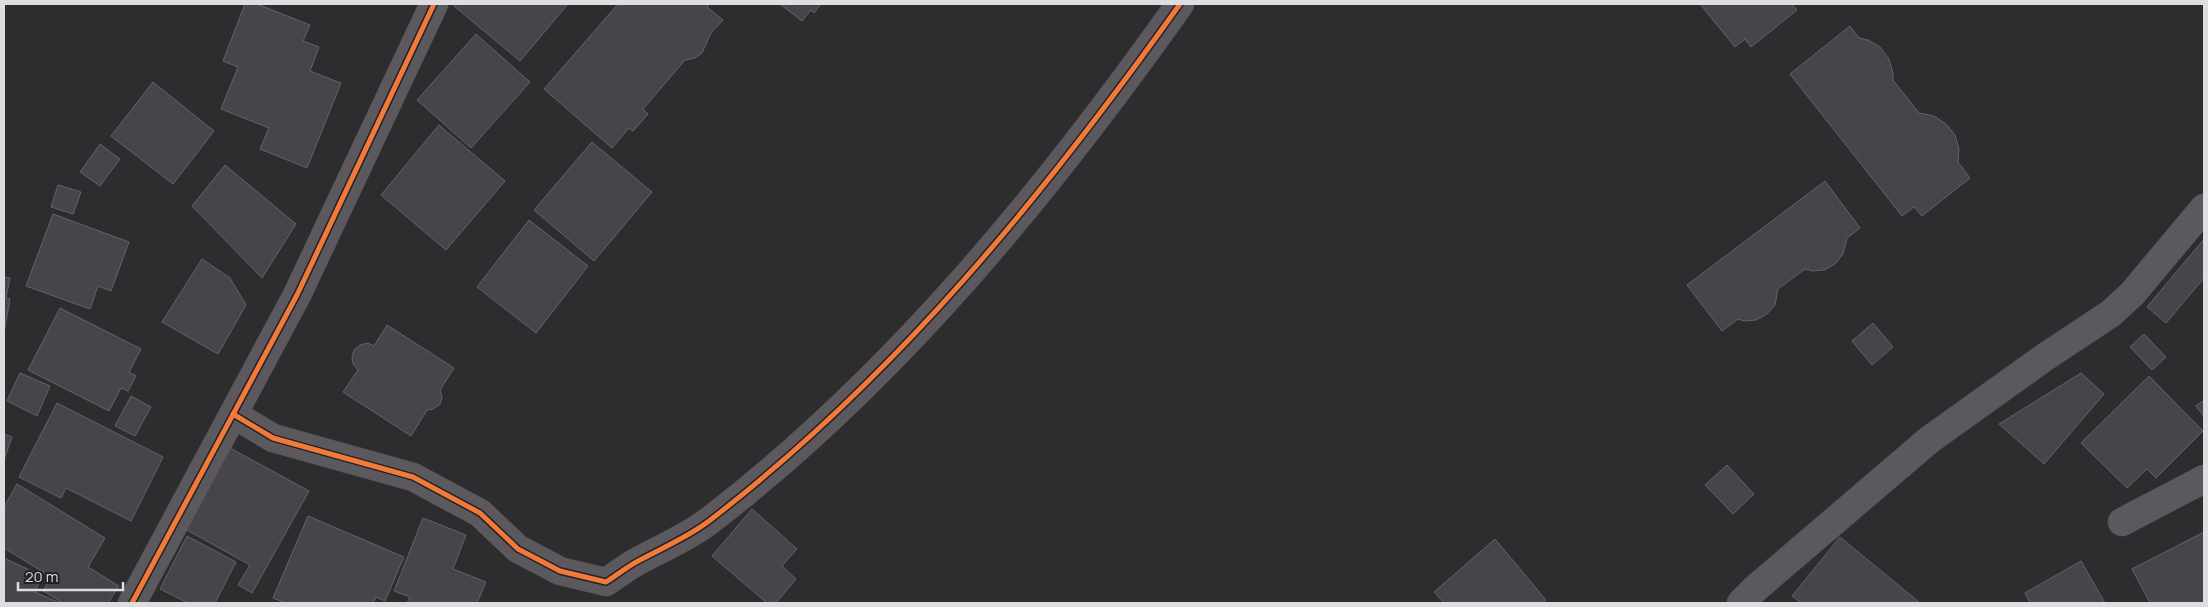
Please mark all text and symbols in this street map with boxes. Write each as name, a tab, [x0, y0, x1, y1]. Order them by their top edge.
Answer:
scale bar	[18, 560, 122, 592]
text: 20 m	[25, 566, 58, 587]

